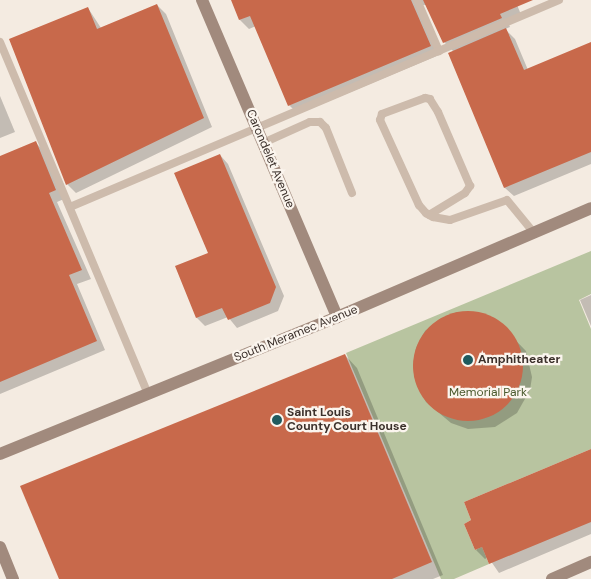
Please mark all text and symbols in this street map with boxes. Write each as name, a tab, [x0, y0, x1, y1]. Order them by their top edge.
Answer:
street label: Carondelet Avenue	[243, 108, 297, 210]
street label: South Meramec Avenue	[232, 303, 360, 365]
place label: Amphitheater	[478, 353, 560, 367]
marker: Amphitheater	[462, 354, 474, 366]
park label: Memorial Park	[449, 386, 527, 400]
place label: Saint Louis County Court House	[287, 406, 407, 434]
marker: Saint Louis County Court House	[271, 414, 283, 426]

